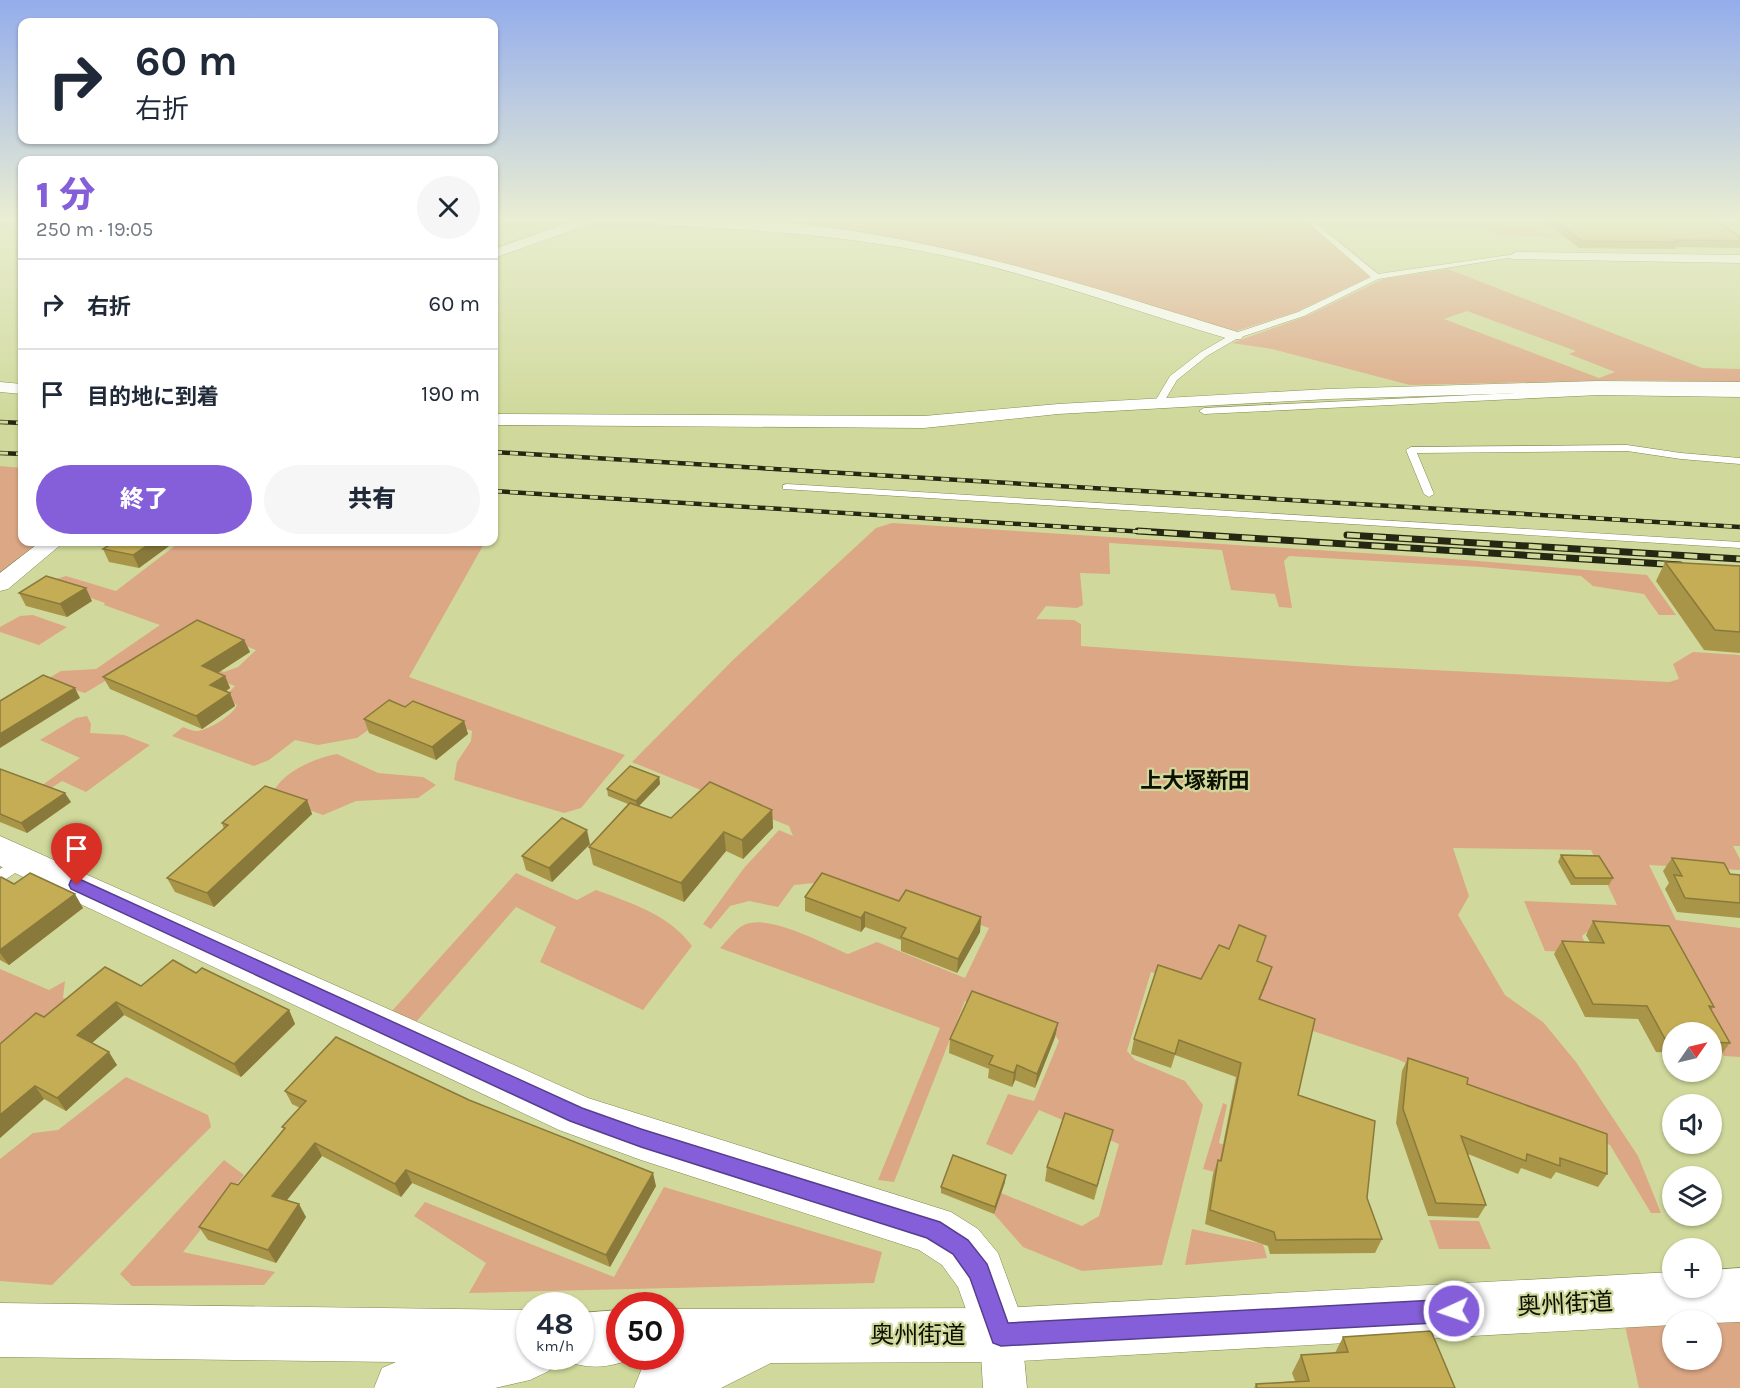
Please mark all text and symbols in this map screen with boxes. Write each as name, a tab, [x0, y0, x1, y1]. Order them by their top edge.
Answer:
text: 60 m	[135, 36, 238, 86]
icon: right	[36, 42, 114, 120]
text: 右折	[135, 93, 189, 125]
text: 1 分	[36, 174, 96, 216]
button: close	[417, 176, 480, 239]
text: 250 m · 19:05	[36, 218, 153, 241]
icon: right	[36, 288, 69, 321]
text: 60 m	[429, 291, 480, 317]
text: 右折	[87, 294, 131, 320]
icon: arrive	[36, 378, 69, 411]
text: 190 m	[421, 381, 480, 407]
text: 目的地に到着	[87, 384, 219, 410]
button: 終了	[36, 465, 252, 534]
button: 共有	[264, 465, 480, 534]
district label: 上大塚新田	[1140, 768, 1250, 794]
pin	[51, 823, 102, 885]
icon: arrive	[60, 832, 93, 865]
north arrow	[1662, 1022, 1722, 1082]
map controls	[1662, 1022, 1722, 1370]
button: sound	[1662, 1094, 1722, 1154]
button: layers	[1662, 1166, 1722, 1226]
button: +	[1662, 1238, 1722, 1298]
position arrow	[1422, 1279, 1486, 1343]
street label: 奥州街道	[1516, 1288, 1614, 1320]
speed limit sign: 50	[606, 1292, 684, 1370]
text: 48	[536, 1306, 574, 1342]
button: −	[1662, 1310, 1722, 1370]
street label: 奥州街道	[870, 1321, 966, 1349]
text: km/h	[536, 1337, 574, 1355]

